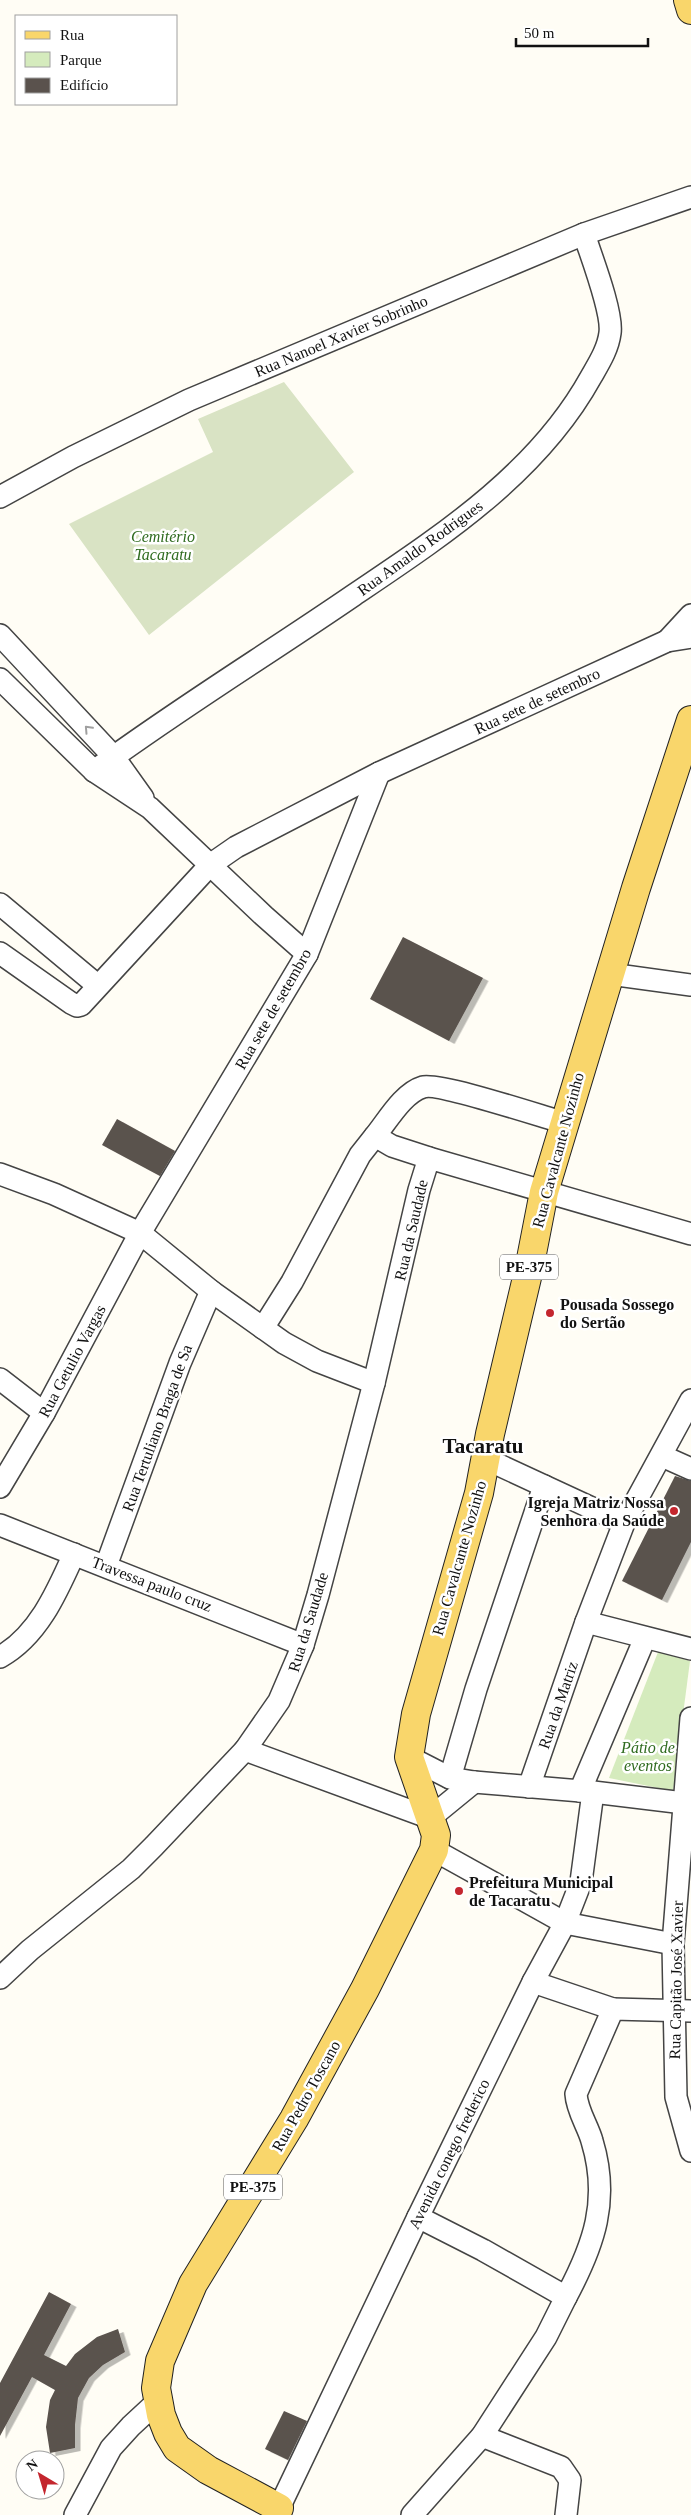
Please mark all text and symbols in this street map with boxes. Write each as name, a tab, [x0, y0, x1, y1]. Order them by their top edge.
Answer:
legend	[15, 15, 178, 105]
scale bar	[516, 15, 648, 47]
text: 50 m	[524, 25, 555, 41]
text: Rua	[60, 27, 85, 43]
text: Parque	[60, 52, 102, 68]
text: Edifício	[60, 77, 108, 93]
street label: Rua Nanoel Xavier Sobrinho	[252, 292, 430, 380]
street label: Rua Amaldo Rodrigues	[354, 497, 486, 600]
park label: Cemitério Tacaratu	[131, 528, 195, 563]
street label: Rua sete de setembro	[472, 664, 602, 738]
one-way arrow	[85, 726, 94, 735]
street label: Rua sete de setembro	[232, 946, 314, 1072]
street label: Rua Cavalcante Nozinho	[529, 1071, 587, 1229]
street label: Rua da Saudade	[391, 1178, 431, 1282]
road number: PE-375	[500, 1254, 558, 1280]
place label: Pousada Sossego do Sertão	[560, 1296, 674, 1331]
street label: Rua Getulio Vargas	[35, 1302, 110, 1421]
marker: Pousada Sossego do Sertão	[544, 1307, 556, 1319]
street label: Rua Tertuliano Braga de Sa	[119, 1342, 196, 1514]
district label: Tacaratu	[443, 1434, 524, 1458]
street label: Rua Cavalcante Nozinho	[429, 1479, 489, 1637]
place label: Igreja Matriz Nossa Senhora da Saúde	[527, 1494, 664, 1529]
marker: Igreja Matriz Nossa Senhora da Saúde	[668, 1505, 680, 1517]
street label: Travessa paulo cruz	[89, 1553, 215, 1616]
street label: Rua da Saudade	[285, 1570, 331, 1674]
street label: Rua da Matriz	[535, 1659, 581, 1751]
park label: Pátio de eventos	[620, 1739, 675, 1774]
place label: Prefeitura Municipal de Tacaratu	[469, 1874, 614, 1909]
marker: Prefeitura Municipal de Tacaratu	[453, 1885, 465, 1897]
street label: Rua Capitão José Xavier	[666, 1900, 687, 2059]
street label: Rua Pedro Toscano	[269, 2038, 343, 2154]
street label: Avenida conego frederico	[405, 2076, 494, 2232]
road number: PE-375	[224, 2174, 282, 2200]
north arrow	[15, 2450, 65, 2500]
text: N	[24, 2456, 41, 2474]

